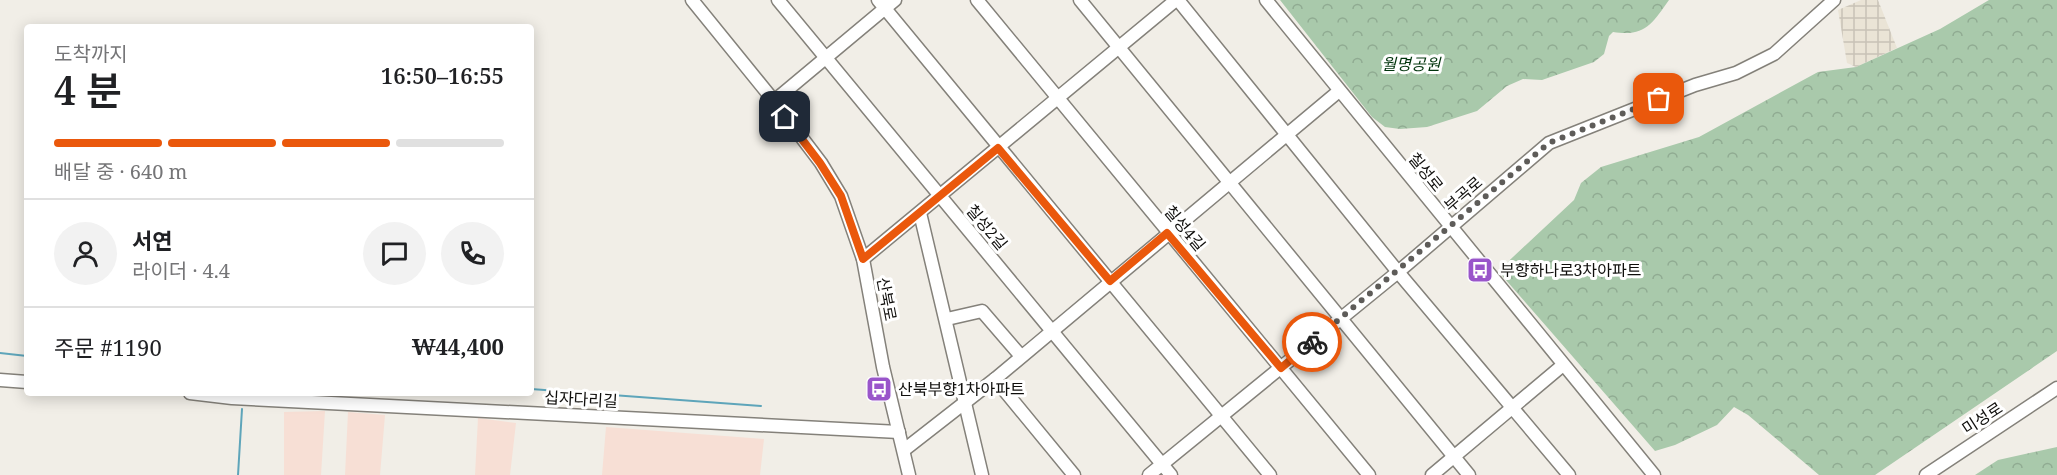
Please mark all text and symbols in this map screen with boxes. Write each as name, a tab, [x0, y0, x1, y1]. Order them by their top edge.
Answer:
text: 도착까지	[54, 40, 128, 67]
park label: 월명공원	[1382, 53, 1442, 75]
text: 16:50–16:55	[381, 60, 504, 90]
text: 4 분	[54, 63, 122, 116]
pin	[1633, 73, 1684, 124]
icon: bag	[1642, 82, 1675, 115]
pin	[759, 91, 810, 142]
icon: home	[768, 100, 801, 133]
street label: 칠성로	[1404, 148, 1449, 196]
text: 배달 중 · 640 m	[54, 158, 187, 185]
street label: 부곡로	[1439, 171, 1487, 217]
street label: 칠성2길	[962, 200, 1012, 254]
street label: 칠성4길	[1160, 201, 1210, 255]
button: person	[54, 222, 117, 285]
button: chat	[363, 222, 426, 285]
button: phone	[441, 222, 504, 285]
text: 서연	[132, 225, 172, 255]
bus stop icon: 부향하나로3차아파트	[1465, 255, 1495, 285]
text: 라이더 · 4.4	[132, 257, 230, 284]
place label: 부향하나로3차아파트	[1500, 259, 1641, 281]
street label: 산북로	[872, 275, 902, 323]
courier	[1282, 312, 1342, 372]
icon: bike	[1296, 326, 1329, 359]
text: ₩44,400	[412, 331, 504, 361]
text: 주문 #1190	[54, 332, 162, 362]
bus stop icon: 산북부향1차아파트	[864, 374, 894, 404]
place label: 산북부향1차아파트	[898, 378, 1025, 400]
street label: 십자다리길	[544, 386, 618, 412]
street label: 미성로	[1957, 397, 2007, 439]

